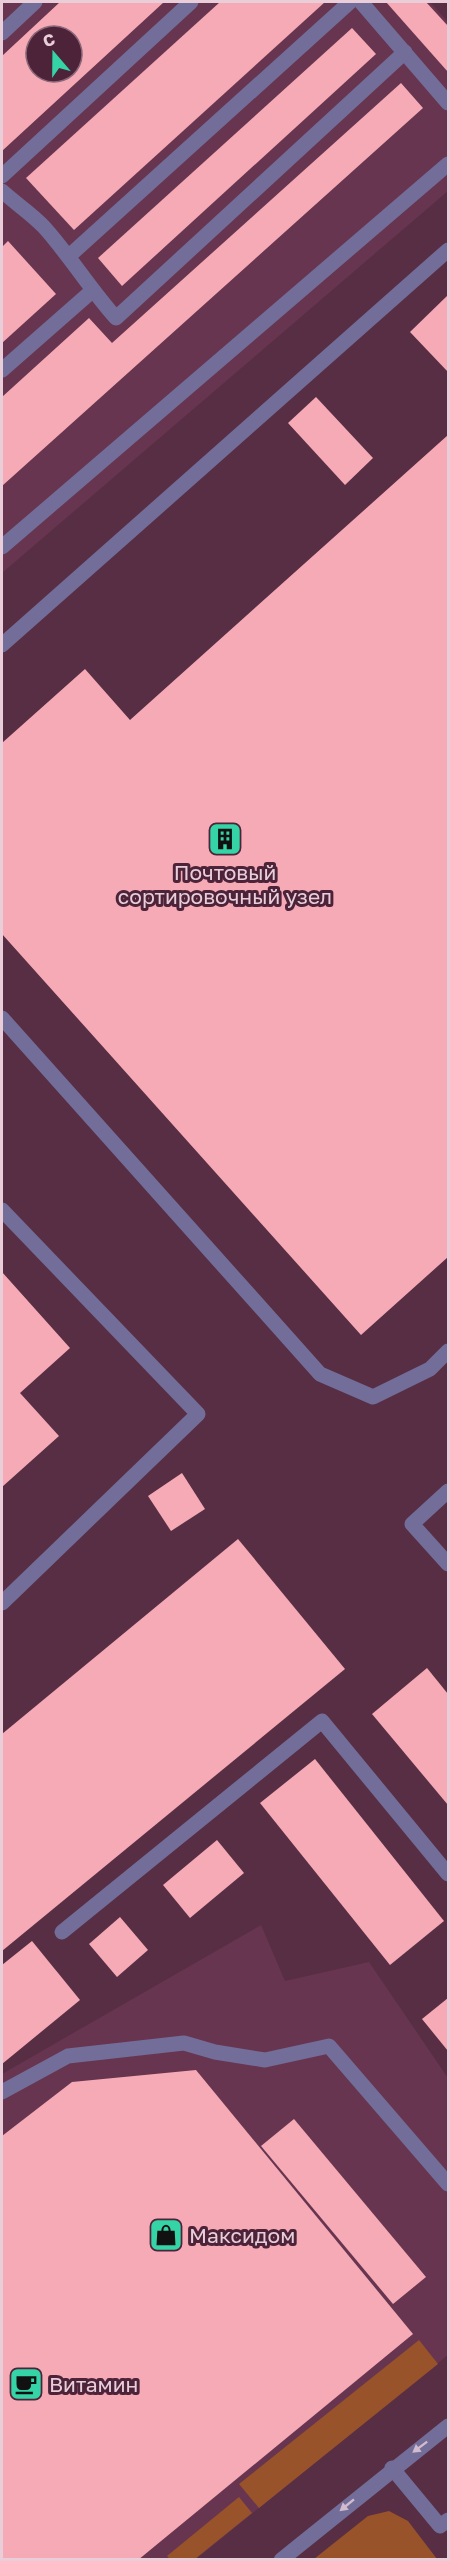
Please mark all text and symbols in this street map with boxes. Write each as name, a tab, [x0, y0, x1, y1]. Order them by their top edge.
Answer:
north arrow	[24, 24, 84, 84]
text: С	[40, 29, 58, 51]
building icon: Почтовый сортировочный узел	[207, 821, 243, 857]
place label: Почтовый сортировочный узел	[118, 859, 332, 909]
shop icon: Максидом	[148, 2217, 184, 2253]
place label: Максидом	[189, 2222, 295, 2248]
cafe icon: Витамин	[8, 2366, 44, 2402]
place label: Витамин	[49, 2371, 138, 2397]
one-way arrow	[413, 2441, 429, 2453]
one-way arrow	[339, 2499, 355, 2512]

